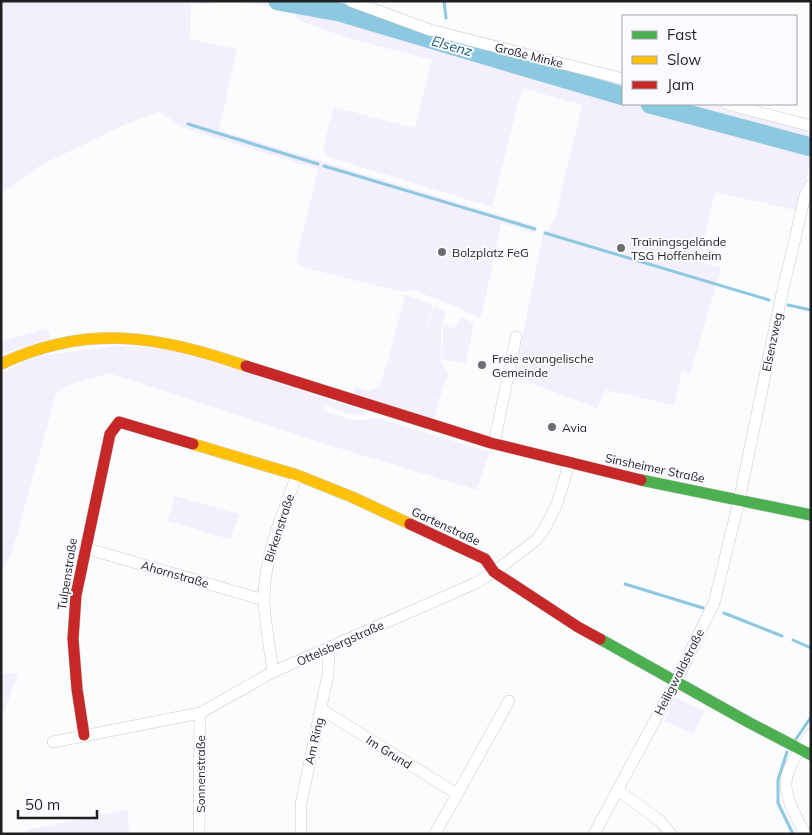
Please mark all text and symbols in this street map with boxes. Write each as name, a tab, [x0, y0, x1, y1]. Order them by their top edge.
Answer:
legend	[622, 15, 797, 105]
text: Fast	[667, 25, 697, 44]
water label: Elsenz	[430, 32, 475, 61]
street label: Große Minke	[493, 39, 565, 71]
text: Slow	[667, 50, 701, 69]
text: Jam	[667, 75, 694, 94]
place label: Trainingsgelände TSG Hoffenheim	[631, 234, 726, 263]
marker: Trainingsgelände TSG Hoffenheim	[615, 242, 627, 254]
place label: Bolzplatz FeG	[452, 245, 529, 260]
marker: Bolzplatz FeG	[436, 246, 448, 258]
street label: Elsenzweg	[758, 311, 786, 373]
place label: Freie evangelische Gemeinde	[492, 351, 594, 380]
marker: Freie evangelische Gemeinde	[476, 359, 488, 371]
place label: Avia	[562, 420, 587, 435]
marker: Avia	[546, 421, 558, 433]
street label: Sinsheimer Straße	[604, 450, 706, 486]
street label: Birkenstraße	[261, 492, 297, 564]
street label: Gartenstraße	[409, 504, 483, 548]
street label: Tulpenstraße	[54, 537, 80, 611]
street label: Ahornstraße	[139, 557, 211, 591]
street label: Ottelsbergstraße	[294, 617, 386, 669]
street label: Heiligwaldstraße	[651, 626, 707, 718]
street label: Am Ring	[301, 716, 327, 766]
street label: Im Grund	[363, 732, 415, 772]
street label: Sonnenstraße	[193, 735, 208, 813]
scale bar	[18, 788, 96, 820]
text: 50 m	[25, 795, 60, 814]

